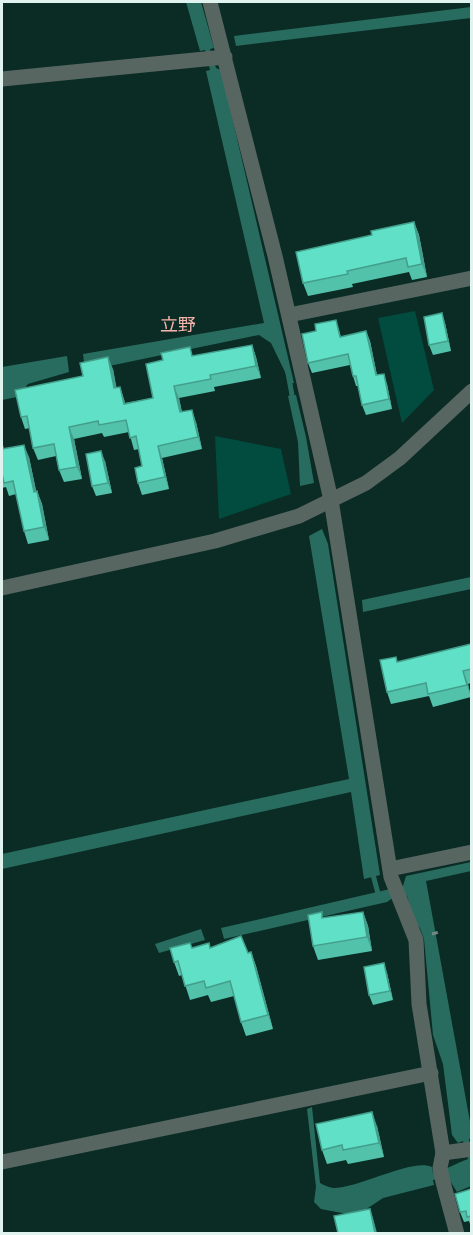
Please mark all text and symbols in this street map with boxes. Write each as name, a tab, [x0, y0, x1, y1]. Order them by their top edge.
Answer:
district label: 立野	[160, 313, 196, 335]

